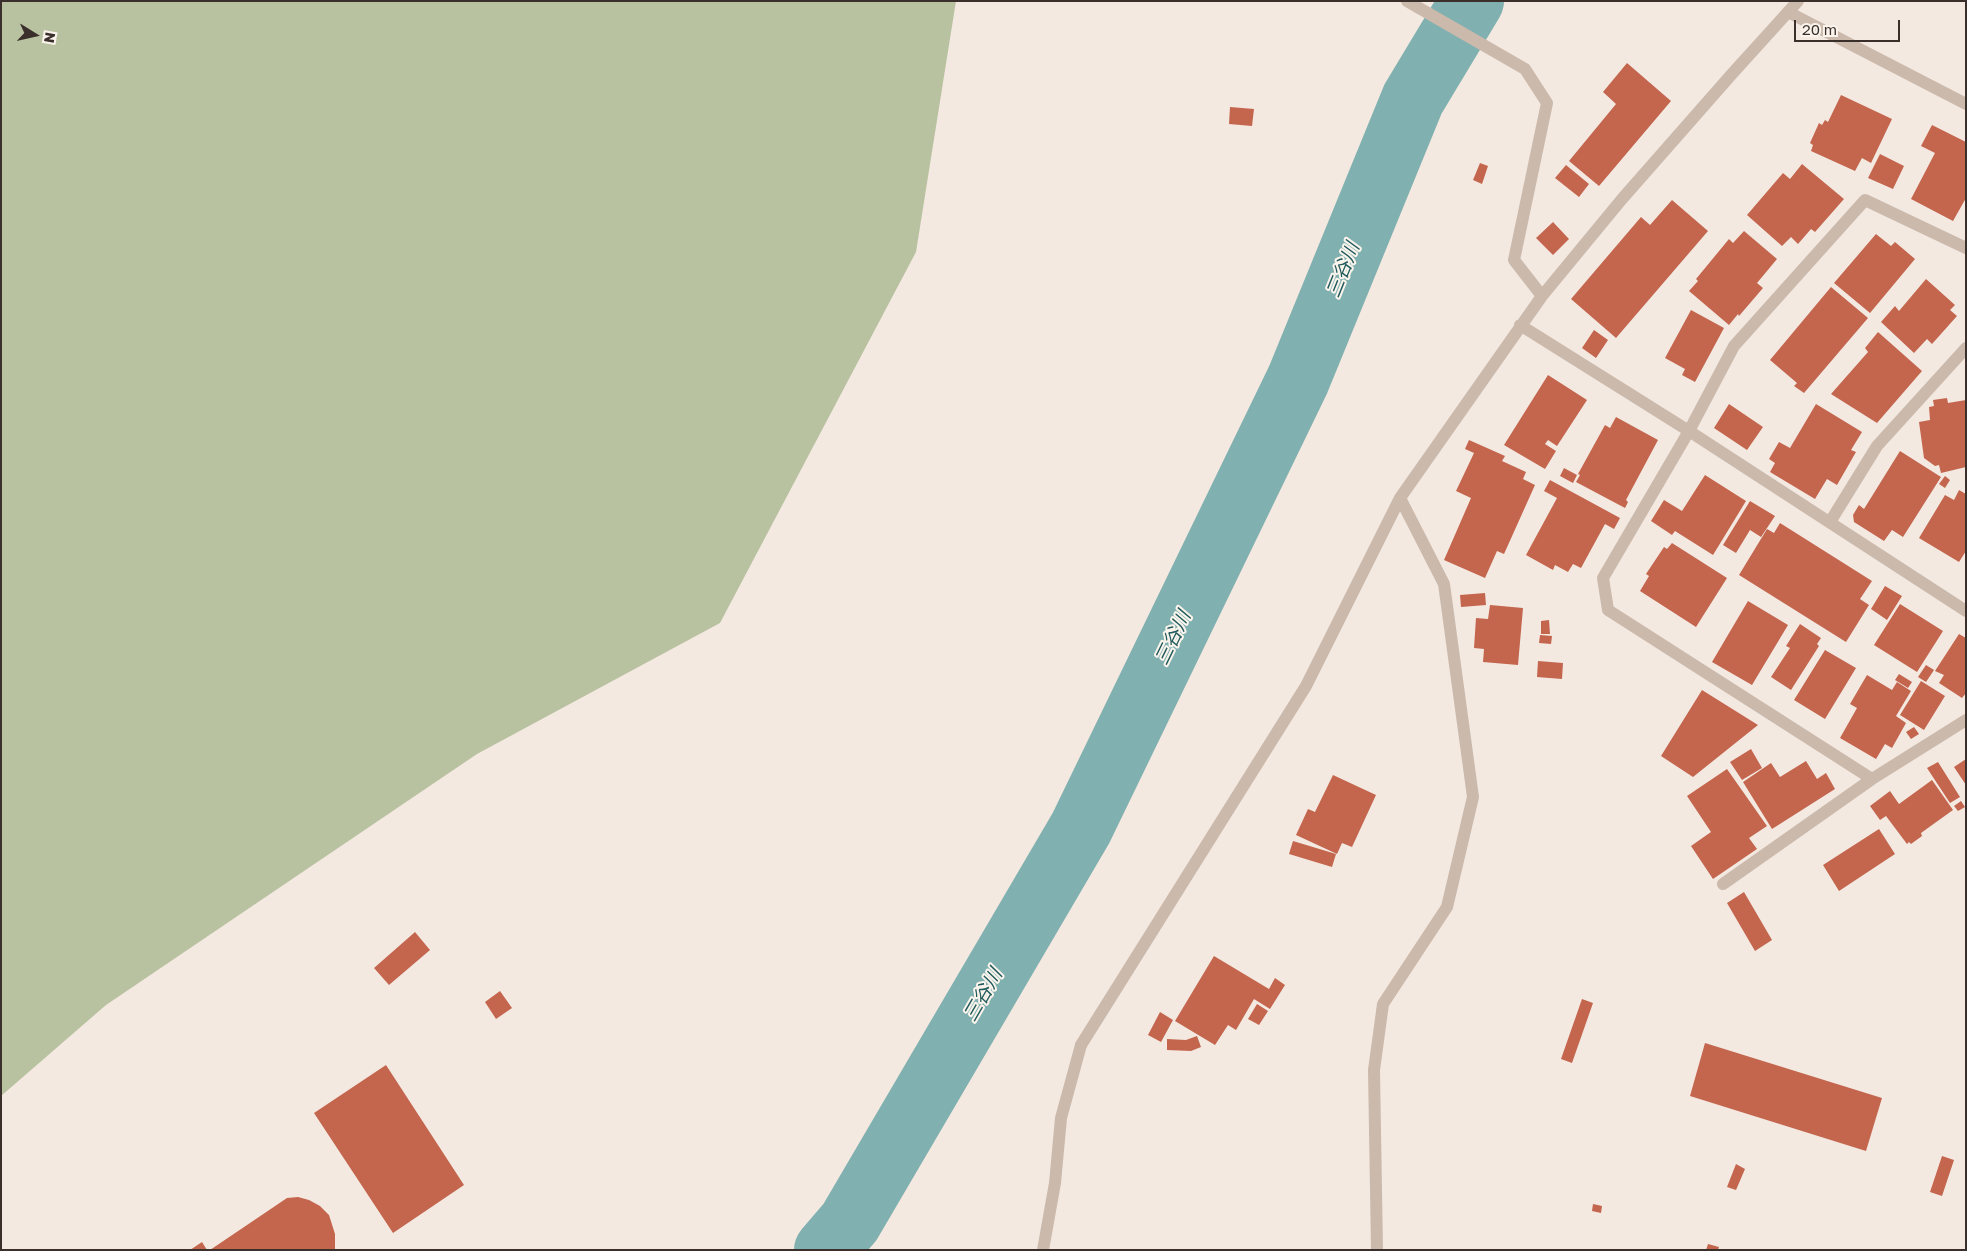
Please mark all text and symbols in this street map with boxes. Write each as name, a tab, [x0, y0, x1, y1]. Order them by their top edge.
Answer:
north arrow	[10, 10, 60, 60]
scale bar	[1797, 10, 1903, 42]
text: 20 m	[1802, 20, 1837, 38]
text: N	[41, 31, 60, 44]
water label: 三谷川	[1322, 239, 1364, 301]
water label: 三谷川	[1150, 607, 1196, 669]
water label: 三谷川	[959, 965, 1007, 1025]

